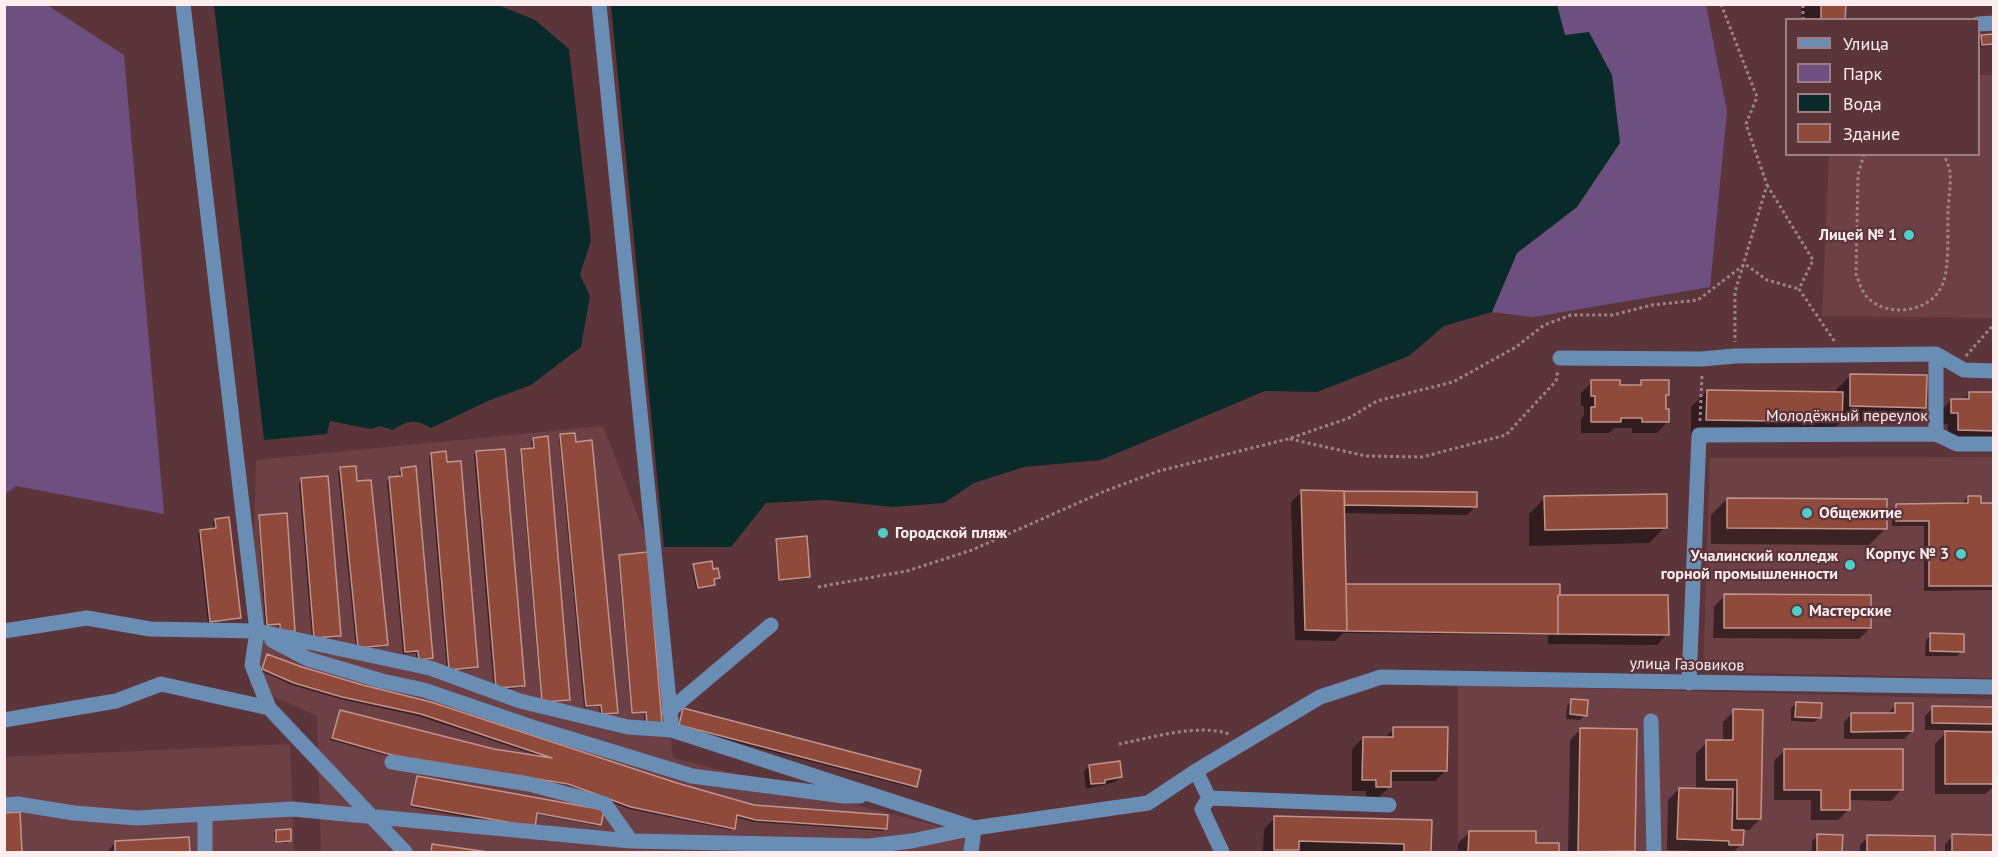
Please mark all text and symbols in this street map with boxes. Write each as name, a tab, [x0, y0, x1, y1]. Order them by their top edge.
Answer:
legend	[1785, 18, 1980, 156]
text: Улица	[1843, 32, 1889, 55]
text: Парк	[1843, 62, 1882, 85]
text: Вода	[1843, 92, 1882, 115]
text: Здание	[1843, 122, 1900, 145]
place label: Лицей № 1	[1819, 225, 1897, 245]
marker: Лицей № 1	[1902, 228, 1916, 242]
street label: Молодёжный переулок	[1766, 406, 1928, 426]
place label: Общежитие	[1819, 503, 1902, 523]
marker: Общежитие	[1800, 506, 1814, 520]
place label: Городской пляж	[895, 523, 1007, 543]
marker: Городской пляж	[876, 526, 890, 540]
place label: Корпус № 3	[1866, 544, 1949, 564]
place label: Учалинский колледж горной промышленности	[1661, 546, 1838, 584]
marker: Корпус № 3	[1954, 547, 1968, 561]
marker: Учалинский колледж горной промышленности	[1843, 558, 1857, 572]
place label: Мастерские	[1809, 601, 1892, 621]
marker: Мастерские	[1790, 604, 1804, 618]
street label: улица Газовиков	[1630, 654, 1744, 676]

